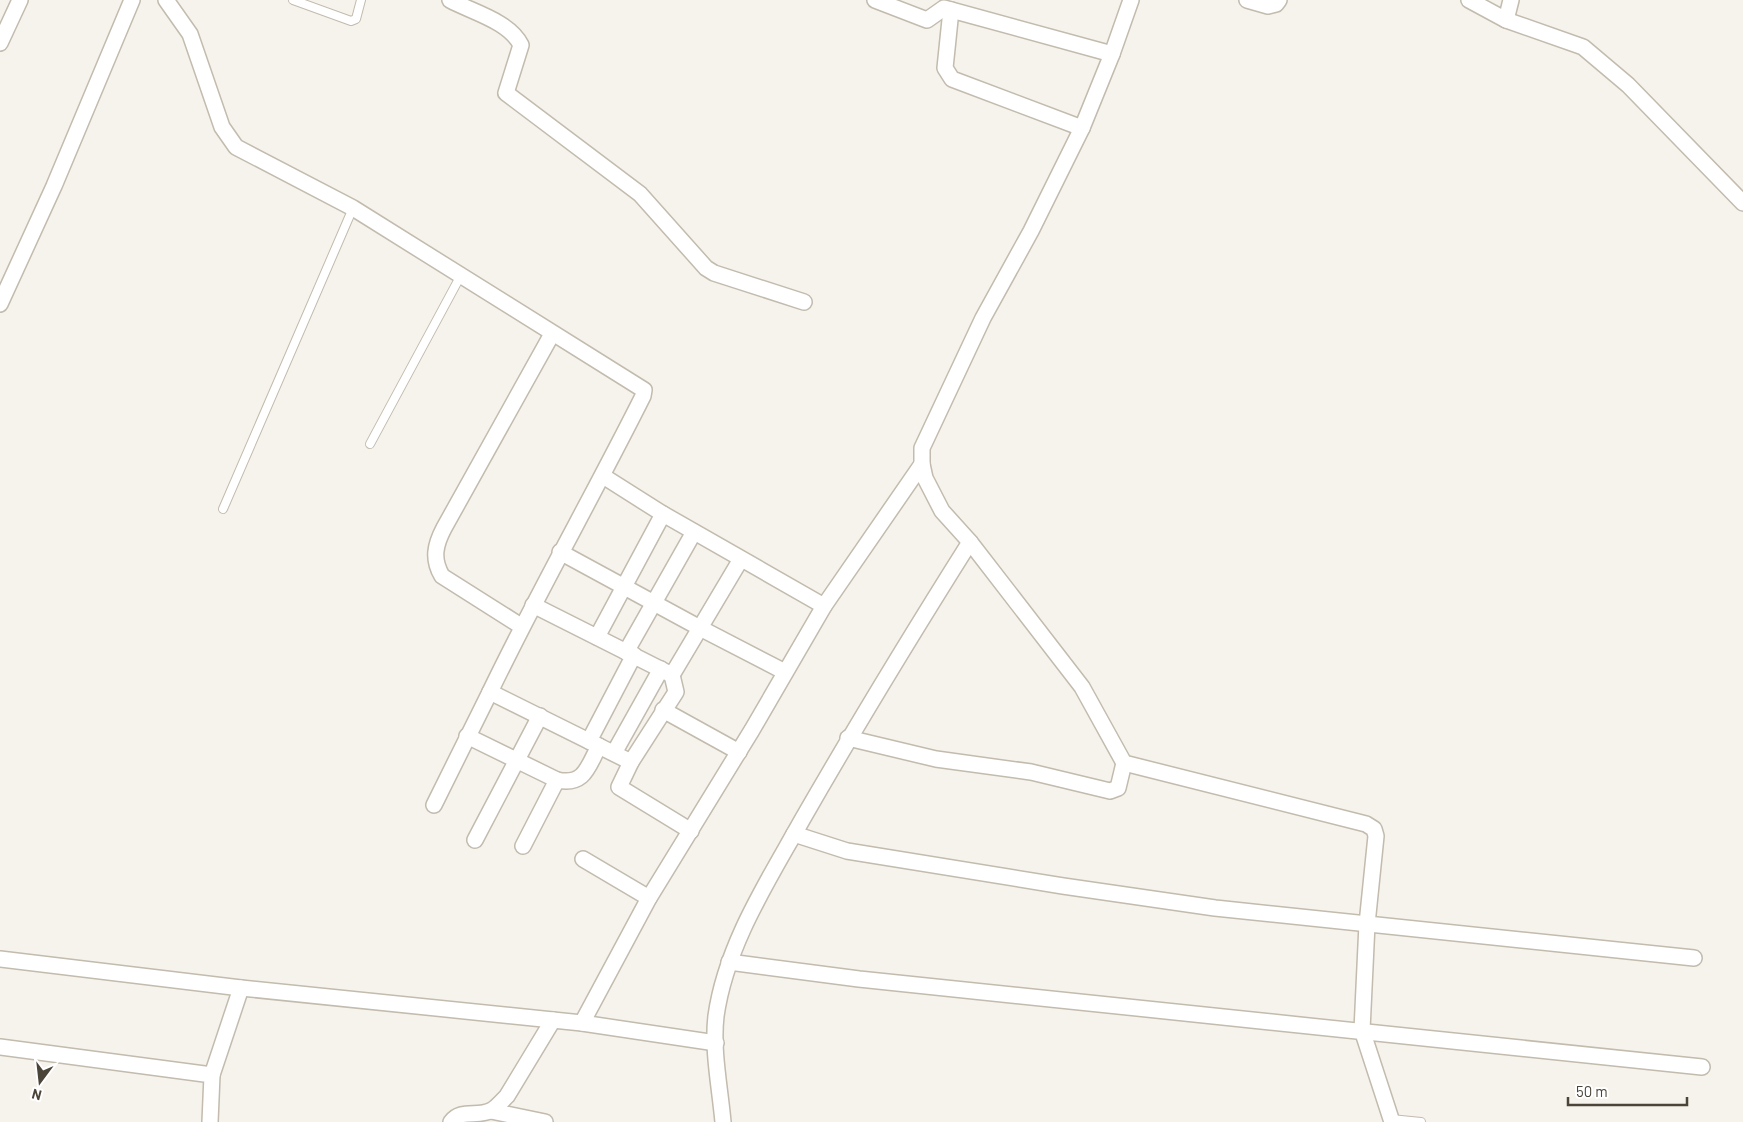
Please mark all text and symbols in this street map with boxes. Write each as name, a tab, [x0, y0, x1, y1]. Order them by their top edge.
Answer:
north arrow	[15, 1057, 65, 1107]
scale bar	[1568, 1074, 1687, 1106]
text: 50 m	[1576, 1082, 1608, 1100]
text: N	[30, 1086, 43, 1104]

